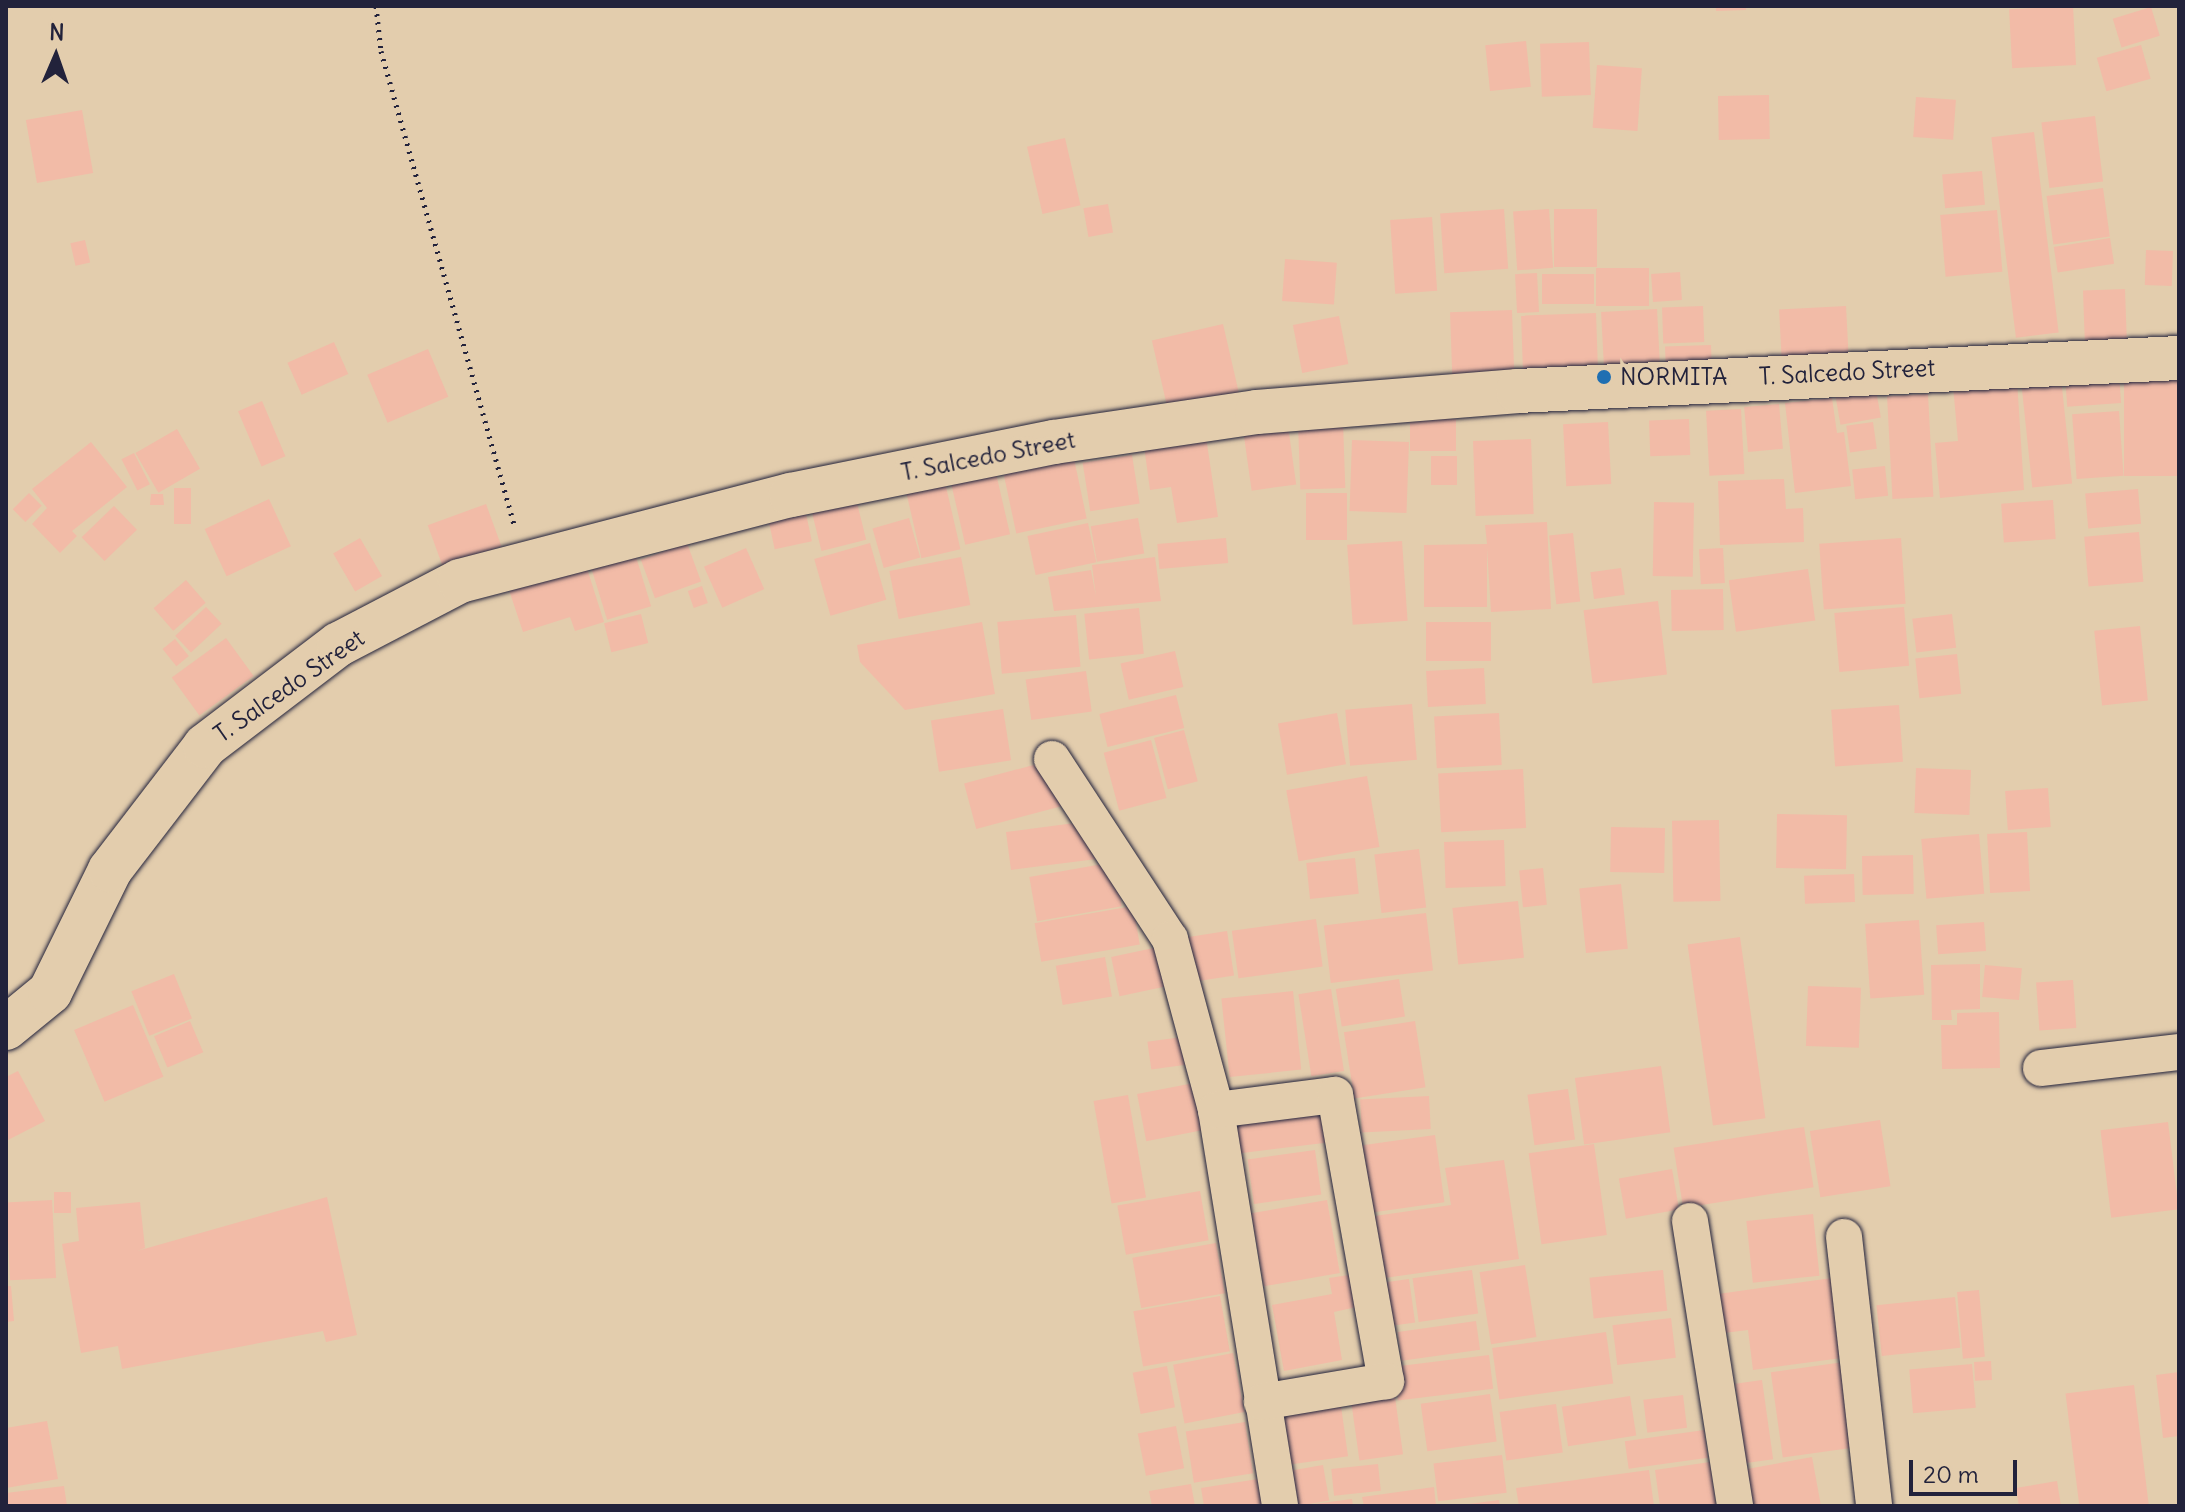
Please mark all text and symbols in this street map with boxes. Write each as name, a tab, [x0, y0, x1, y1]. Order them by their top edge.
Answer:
north arrow	[16, 16, 96, 96]
text: N	[49, 18, 65, 46]
street label: T. Salcedo Street	[1758, 353, 1936, 391]
place label: NORMITA	[1620, 363, 1727, 391]
marker: NORMITA	[1595, 368, 1613, 386]
street label: T. Salcedo Street	[898, 425, 1078, 487]
street label: T. Salcedo Street	[208, 624, 370, 748]
scale bar	[1913, 1444, 2021, 1494]
text: 20 m	[1923, 1459, 1979, 1489]

